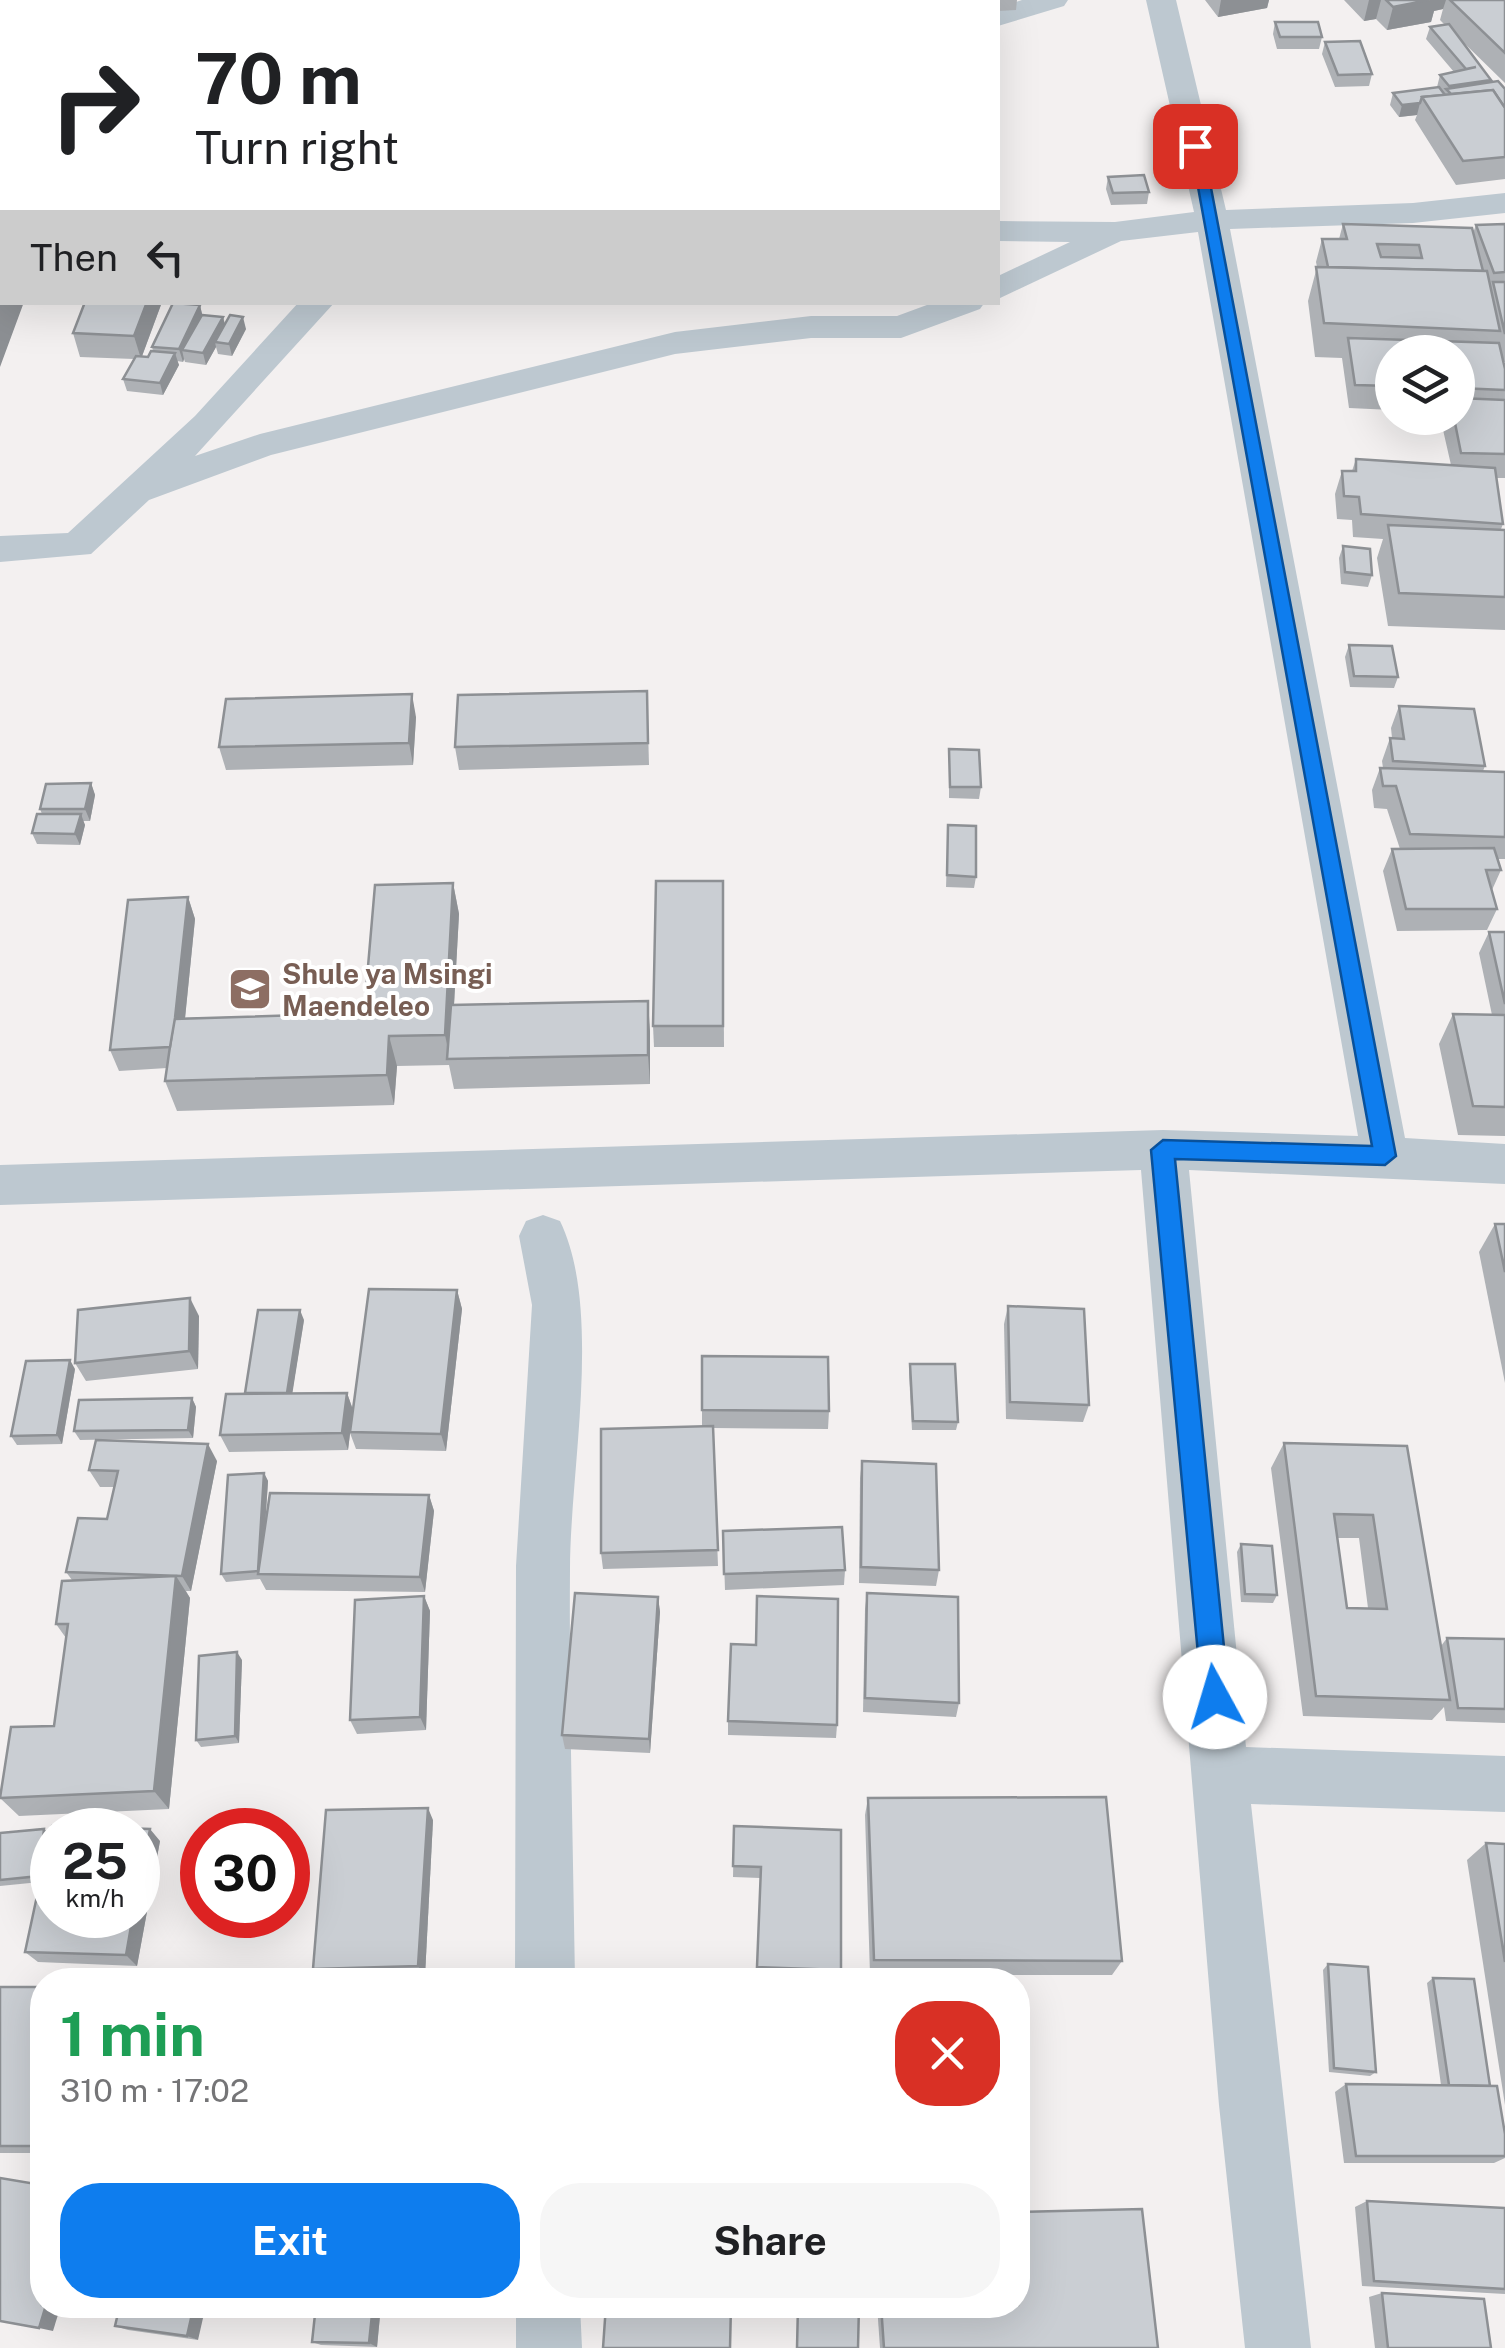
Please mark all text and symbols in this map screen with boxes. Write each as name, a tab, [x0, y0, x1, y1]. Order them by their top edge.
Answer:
text: 70 m	[195, 37, 362, 120]
icon: right	[30, 40, 160, 170]
pin	[1153, 104, 1238, 189]
icon: arrive	[1168, 119, 1223, 174]
text: Turn right	[195, 121, 399, 174]
icon: left	[138, 230, 193, 285]
text: Then	[30, 235, 118, 280]
map controls	[1375, 335, 1475, 435]
button: layers	[1375, 335, 1475, 435]
place label: Shule ya Msingi Maendeleo	[282, 957, 492, 1022]
school or university icon: Shule ya Msingi Maendeleo	[227, 966, 273, 1012]
position arrow	[1163, 1645, 1267, 1749]
speed limit sign: 30	[180, 1808, 310, 1938]
text: 25	[62, 1831, 128, 1890]
text: km/h	[66, 1883, 124, 1913]
text: 1 min	[60, 1999, 205, 2070]
button: close	[895, 2001, 1000, 2106]
text: 310 m · 17:02	[60, 2072, 249, 2109]
button: Exit	[60, 2183, 520, 2298]
button: Share	[540, 2183, 1000, 2298]

